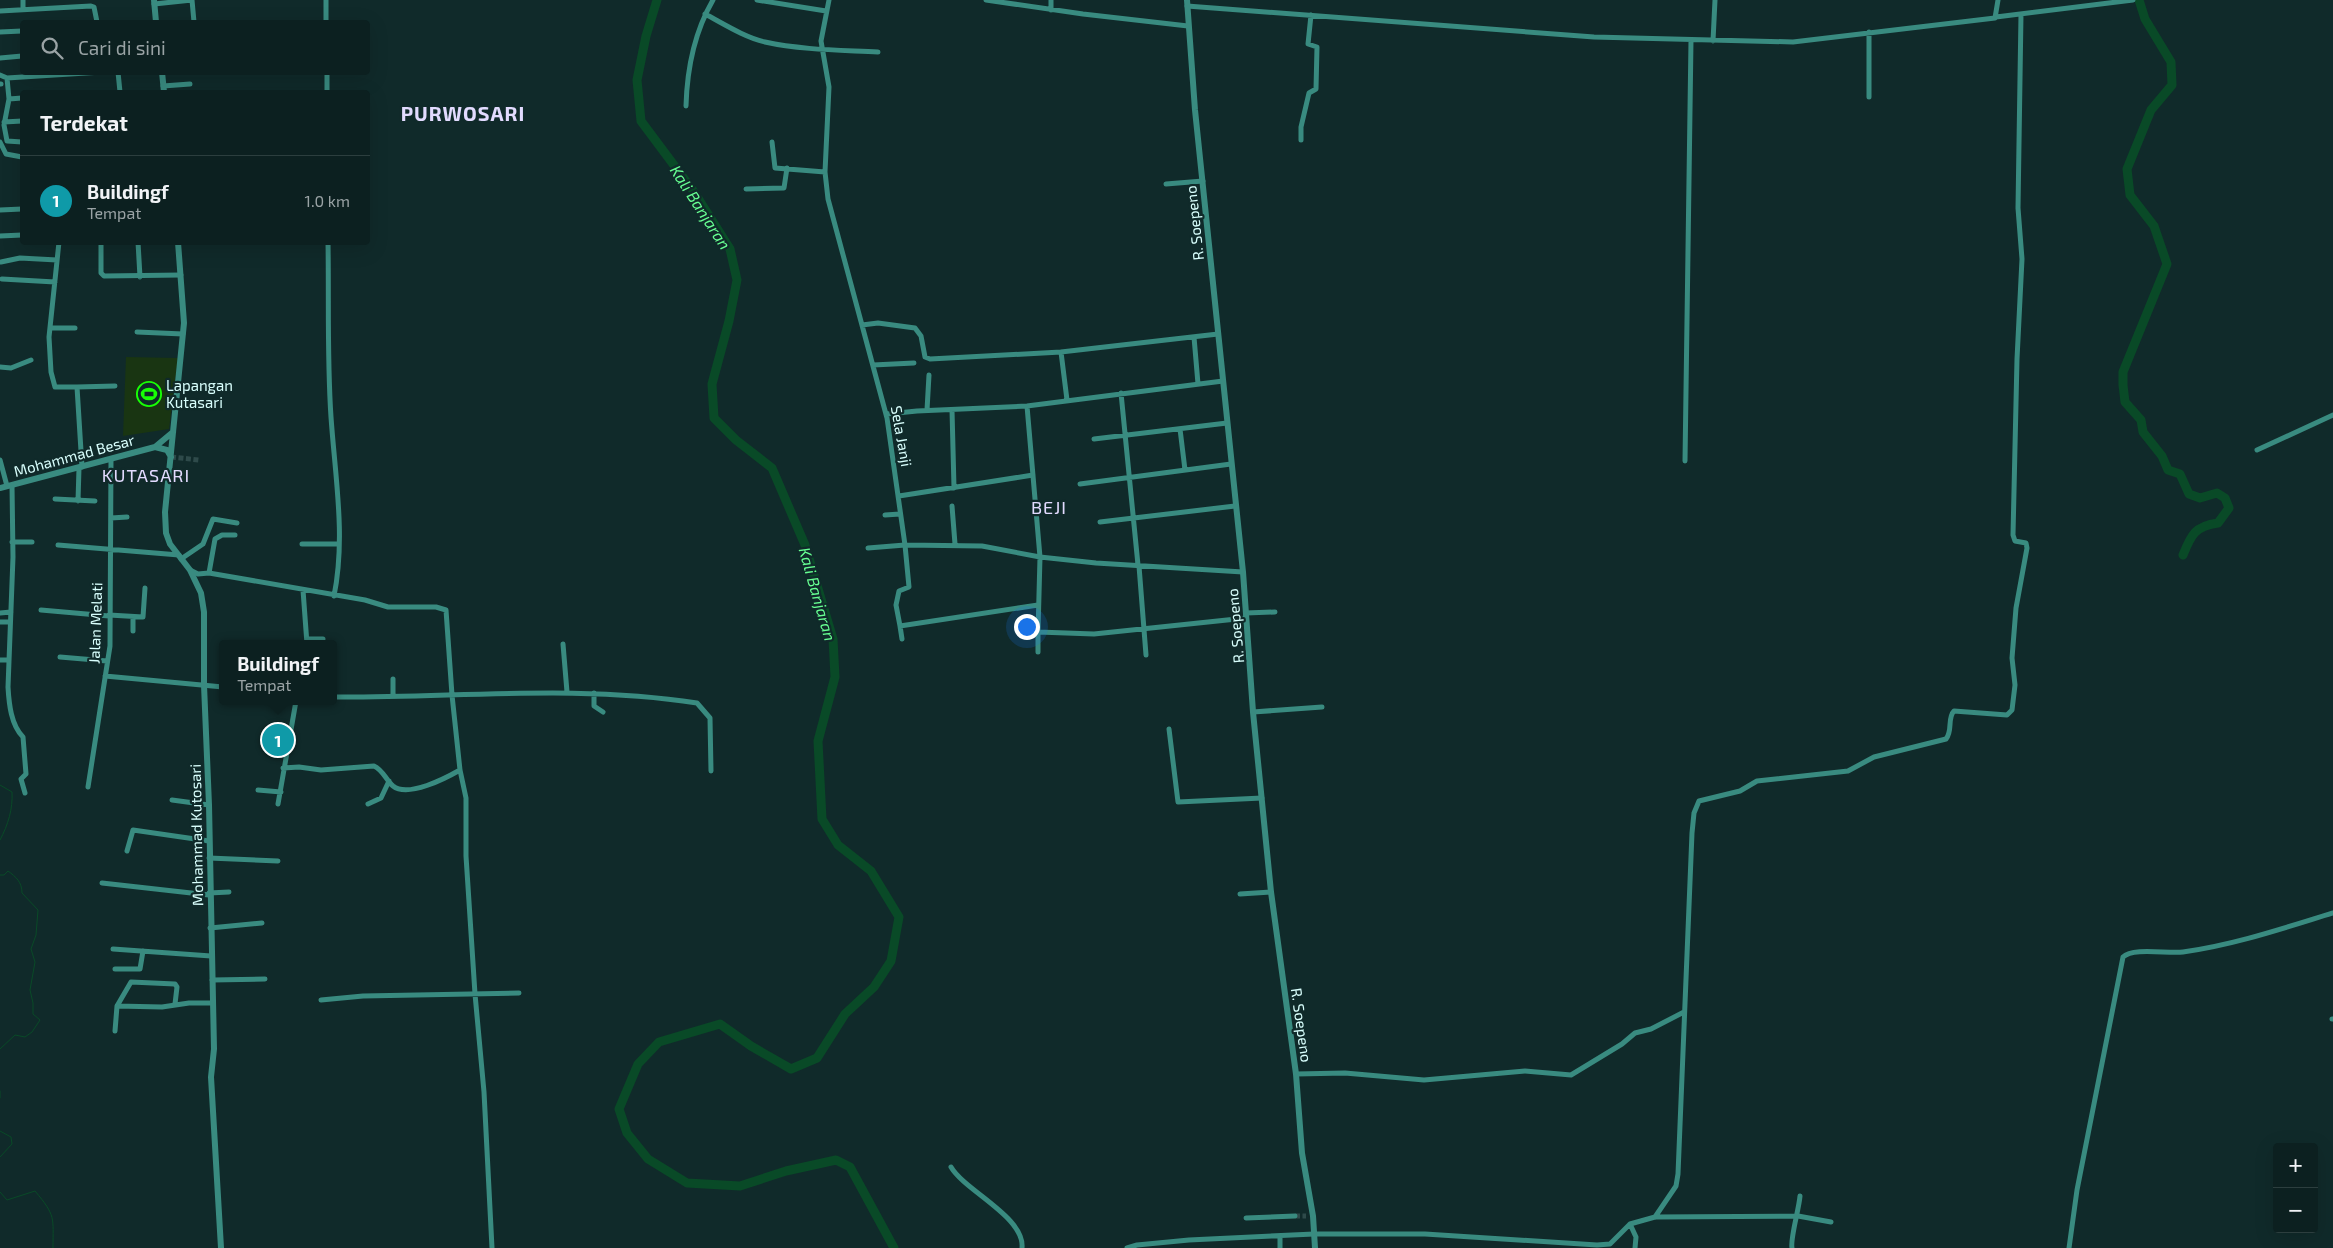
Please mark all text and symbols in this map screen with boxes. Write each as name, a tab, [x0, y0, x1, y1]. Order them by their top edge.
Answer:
search box	[20, 20, 370, 75]
icon: search	[38, 34, 66, 62]
text: Cari di sini	[78, 36, 166, 59]
district label: PURWOSARI	[401, 101, 525, 125]
text: Terdekat	[40, 110, 128, 135]
water label: Kali Banjaran	[666, 161, 735, 253]
text: Buildingf	[87, 180, 169, 203]
street label: R. Soepeno	[1181, 185, 1207, 261]
text: 1	[53, 191, 59, 210]
text: 1.0 km	[305, 191, 350, 210]
text: Tempat	[87, 203, 141, 222]
place label: Lapangan Kutasari	[166, 376, 233, 411]
sports icon: Lapangan Kutasari	[136, 381, 162, 407]
street label: Sela Janji	[887, 404, 916, 468]
street label: Mohammad Besar	[12, 430, 136, 480]
district label: KUTASARI	[102, 464, 190, 486]
district label: BEJI	[1031, 496, 1067, 518]
water label: Kali Banjaran	[795, 545, 840, 643]
street label: Jalan Melati	[85, 582, 105, 664]
street label: R. Soepeno	[1223, 588, 1247, 664]
your location	[1014, 614, 1040, 640]
popup	[219, 640, 337, 705]
text: Buildingf	[237, 652, 319, 675]
text: Tempat	[237, 675, 291, 694]
pin: 1	[262, 721, 294, 759]
street label: Mohammad Kutosari	[186, 764, 206, 906]
street label: R. Soepeno	[1288, 987, 1316, 1063]
map controls	[2273, 1143, 2318, 1233]
button: +	[2273, 1143, 2318, 1188]
button: −	[2273, 1188, 2318, 1233]

